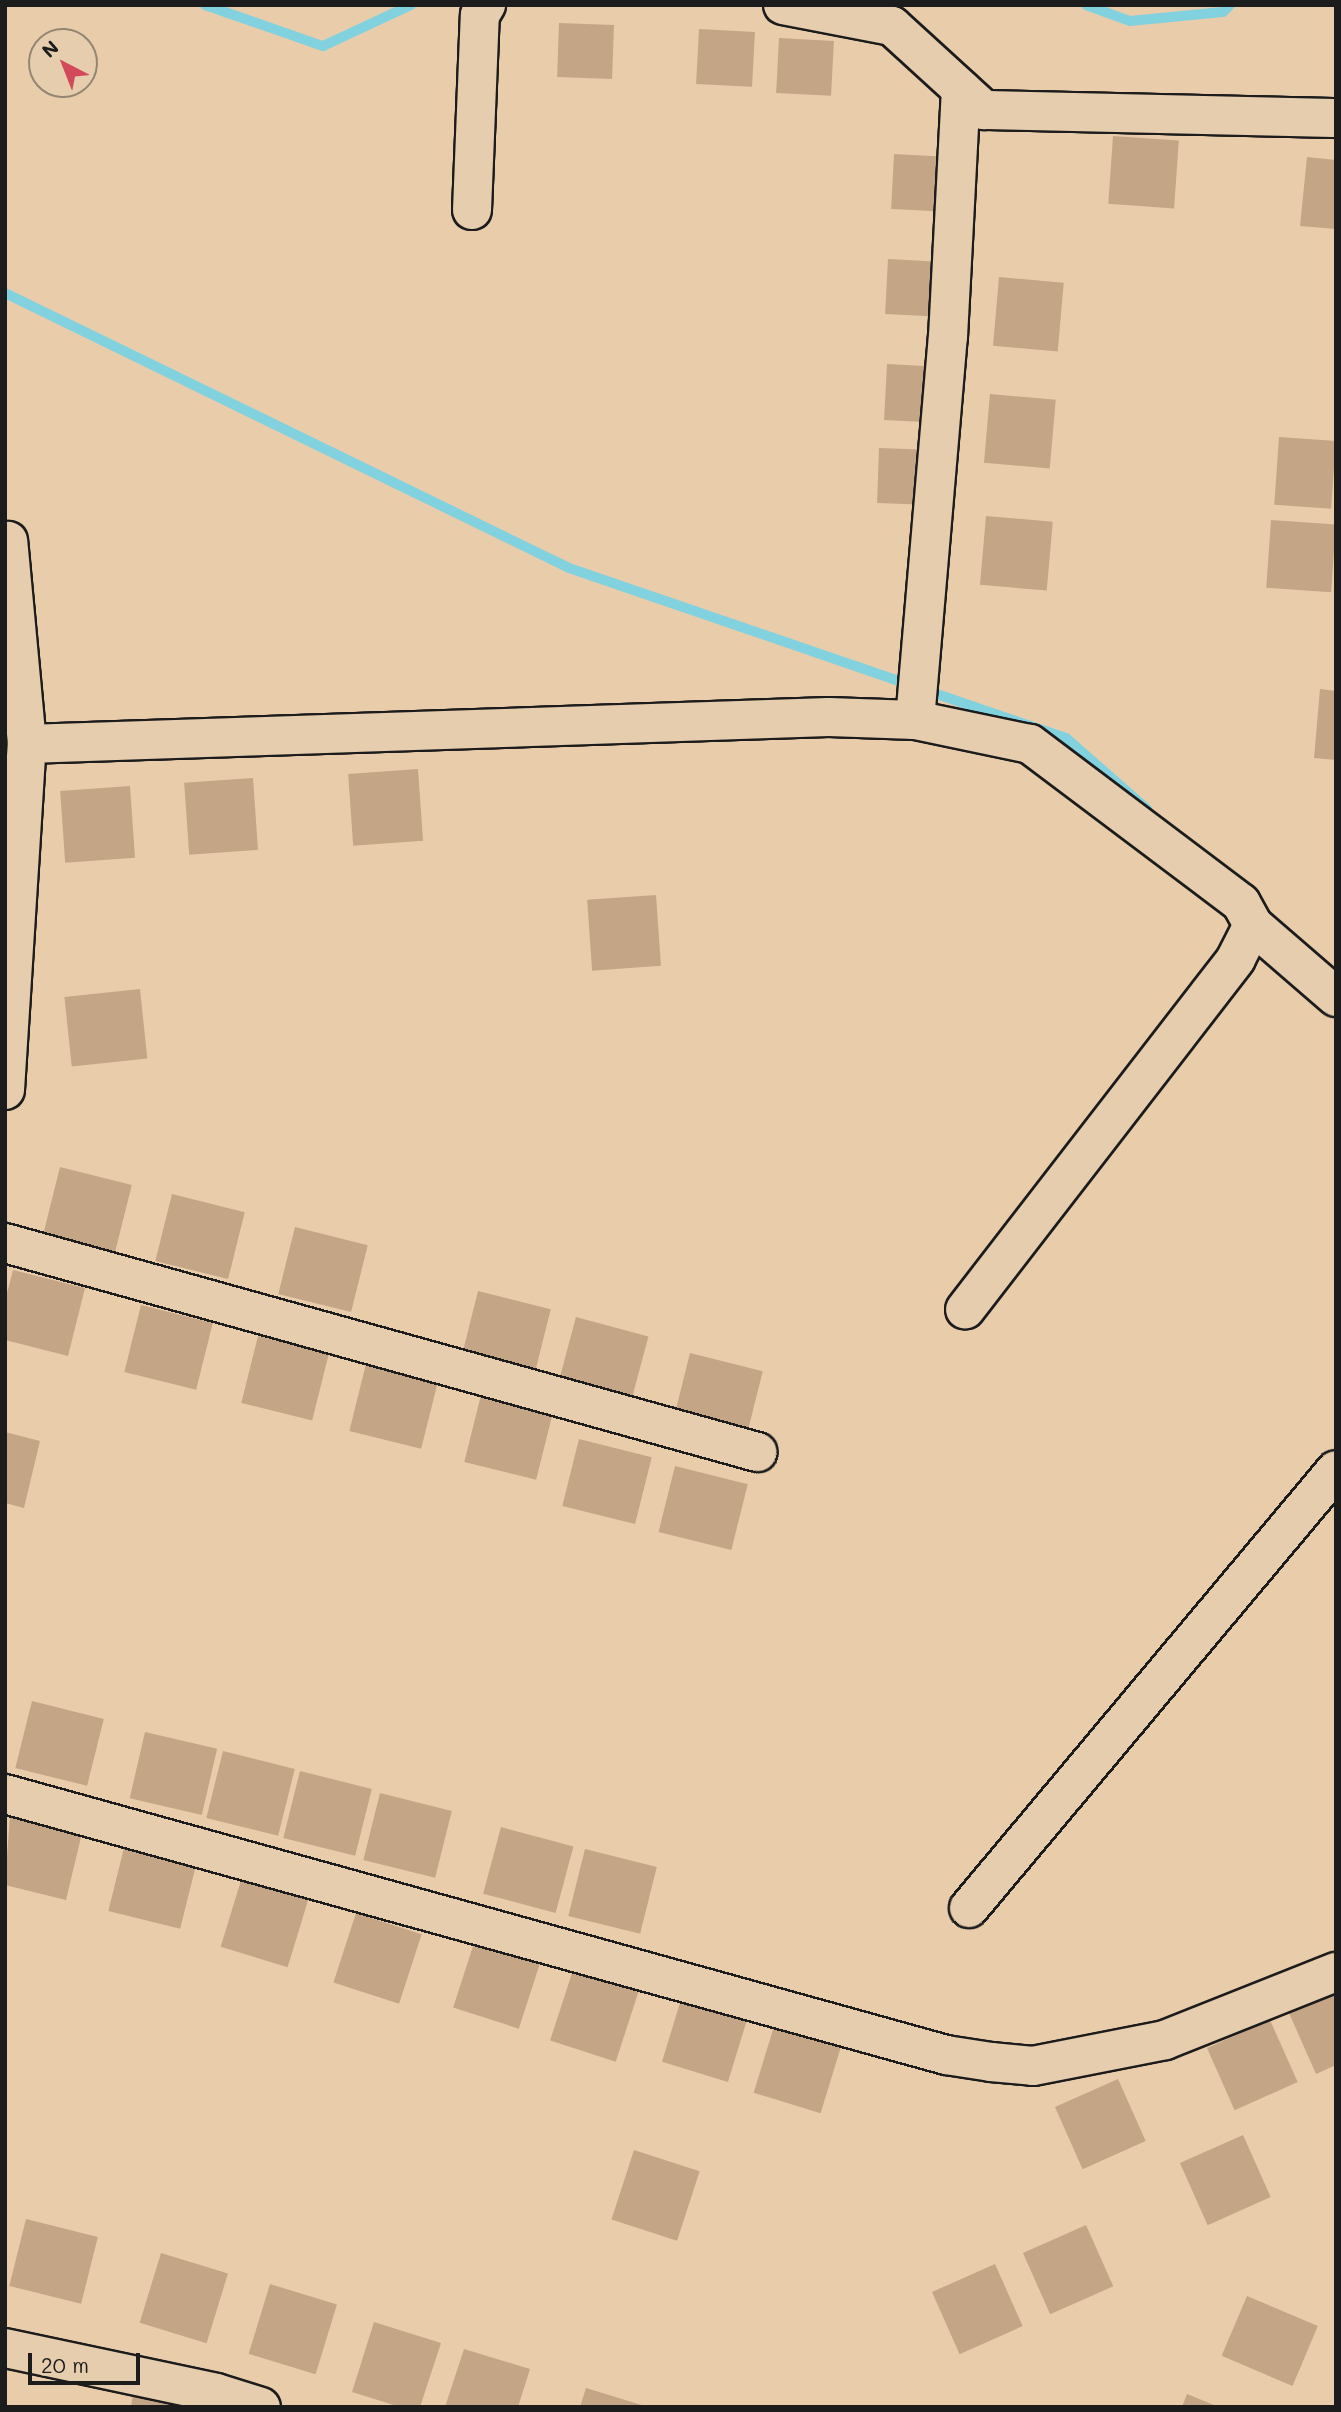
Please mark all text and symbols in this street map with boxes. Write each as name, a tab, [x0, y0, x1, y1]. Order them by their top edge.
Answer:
north arrow	[28, 28, 98, 98]
text: N	[36, 34, 64, 63]
scale bar	[32, 2338, 144, 2382]
text: 20 m	[41, 2351, 89, 2378]

